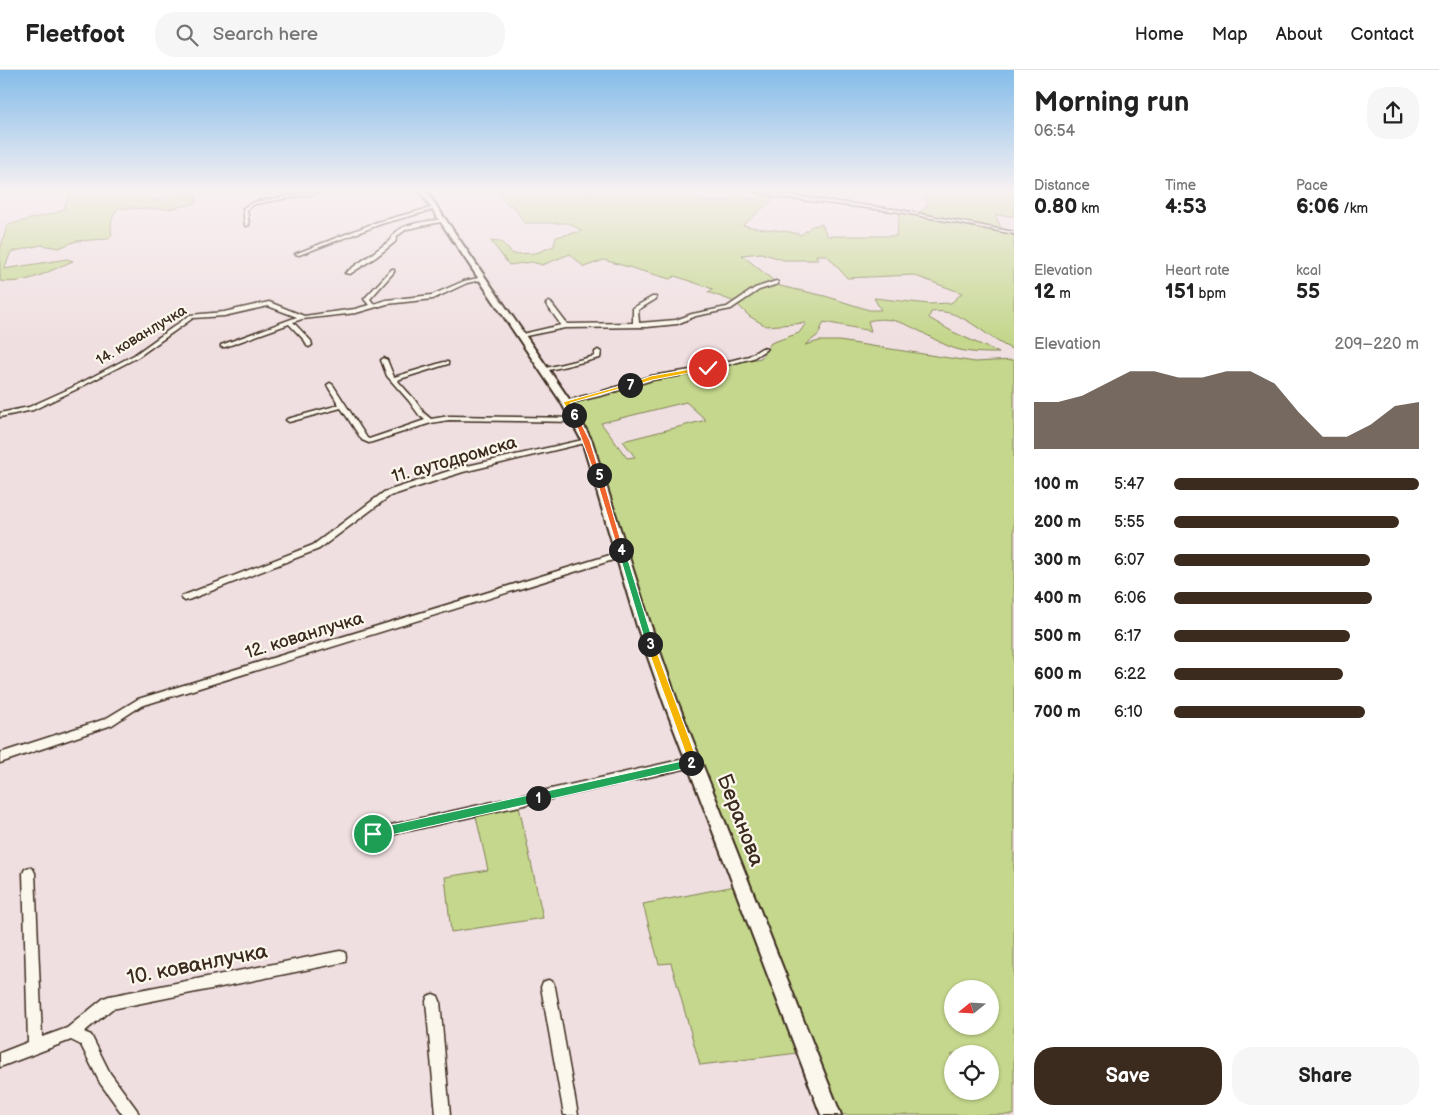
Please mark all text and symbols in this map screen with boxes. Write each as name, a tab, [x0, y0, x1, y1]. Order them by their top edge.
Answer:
search box	[155, 12, 505, 57]
text: Fleetfoot	[25, 20, 125, 49]
icon: search	[173, 21, 201, 49]
text: Search here	[213, 23, 318, 46]
text: Home	[1135, 24, 1184, 45]
text: Map	[1212, 24, 1248, 45]
text: About	[1276, 24, 1323, 45]
text: Contact	[1351, 24, 1414, 45]
text: Morning run	[1034, 86, 1189, 119]
button: share	[1367, 87, 1419, 139]
text: 06:54	[1034, 122, 1075, 141]
text: Distance	[1034, 177, 1090, 194]
text: Time	[1165, 177, 1196, 194]
text: Pace	[1296, 177, 1328, 194]
text: 0.80	[1034, 194, 1077, 219]
text: 4:53	[1165, 194, 1207, 219]
text: 6:06	[1296, 194, 1340, 219]
text: km	[1077, 200, 1100, 217]
text: /km	[1340, 200, 1368, 217]
text: Elevation	[1034, 262, 1092, 279]
text: Heart rate	[1165, 262, 1230, 279]
text: kcal	[1296, 262, 1321, 279]
text: 12	[1034, 279, 1055, 304]
text: 151	[1165, 279, 1195, 304]
text: 55	[1296, 279, 1320, 304]
text: m	[1055, 285, 1071, 302]
text: bpm	[1195, 285, 1226, 302]
street label: 14. кованлучка	[92, 301, 190, 370]
text: Elevation	[1034, 335, 1101, 354]
text: 209–220 m	[1335, 335, 1419, 354]
pin	[687, 347, 729, 389]
icon: check	[694, 354, 722, 382]
pin: 7	[618, 372, 642, 398]
text: 7	[627, 377, 634, 394]
pin: 6	[562, 402, 586, 428]
text: 6	[570, 407, 579, 424]
street label: 11. аутодромска	[389, 431, 519, 487]
pin: 5	[586, 462, 612, 488]
text: 5	[595, 467, 604, 484]
text: 100 m	[1034, 475, 1079, 494]
text: 5:47	[1114, 475, 1144, 494]
text: 200 m	[1034, 513, 1081, 532]
text: 5:55	[1114, 513, 1145, 532]
pin: 4	[608, 538, 634, 562]
text: 4	[617, 542, 626, 559]
text: 300 m	[1034, 551, 1081, 570]
text: 6:07	[1114, 551, 1144, 570]
text: 400 m	[1034, 589, 1081, 608]
text: 6:06	[1114, 589, 1146, 608]
street label: 12. кованлучка	[242, 607, 366, 663]
text: 500 m	[1034, 627, 1081, 646]
text: 6:17	[1114, 627, 1141, 646]
pin: 3	[638, 632, 662, 656]
text: 3	[646, 636, 655, 653]
text: 600 m	[1034, 665, 1082, 684]
text: 6:22	[1114, 665, 1146, 684]
text: 700 m	[1034, 703, 1081, 722]
text: 6:10	[1114, 703, 1143, 722]
pin: 2	[678, 750, 704, 776]
text: 2	[687, 755, 696, 772]
street label: Беранова	[712, 771, 770, 870]
pin: 1	[526, 786, 550, 810]
text: 1	[536, 790, 541, 807]
pin	[352, 813, 394, 855]
icon: arrive	[359, 820, 387, 848]
street label: 10. кованлучка	[125, 938, 270, 990]
north arrow	[944, 980, 999, 1035]
map controls	[944, 980, 999, 1100]
button: locate	[944, 1045, 999, 1100]
button: Save	[1034, 1047, 1222, 1105]
button: Share	[1232, 1047, 1419, 1105]

